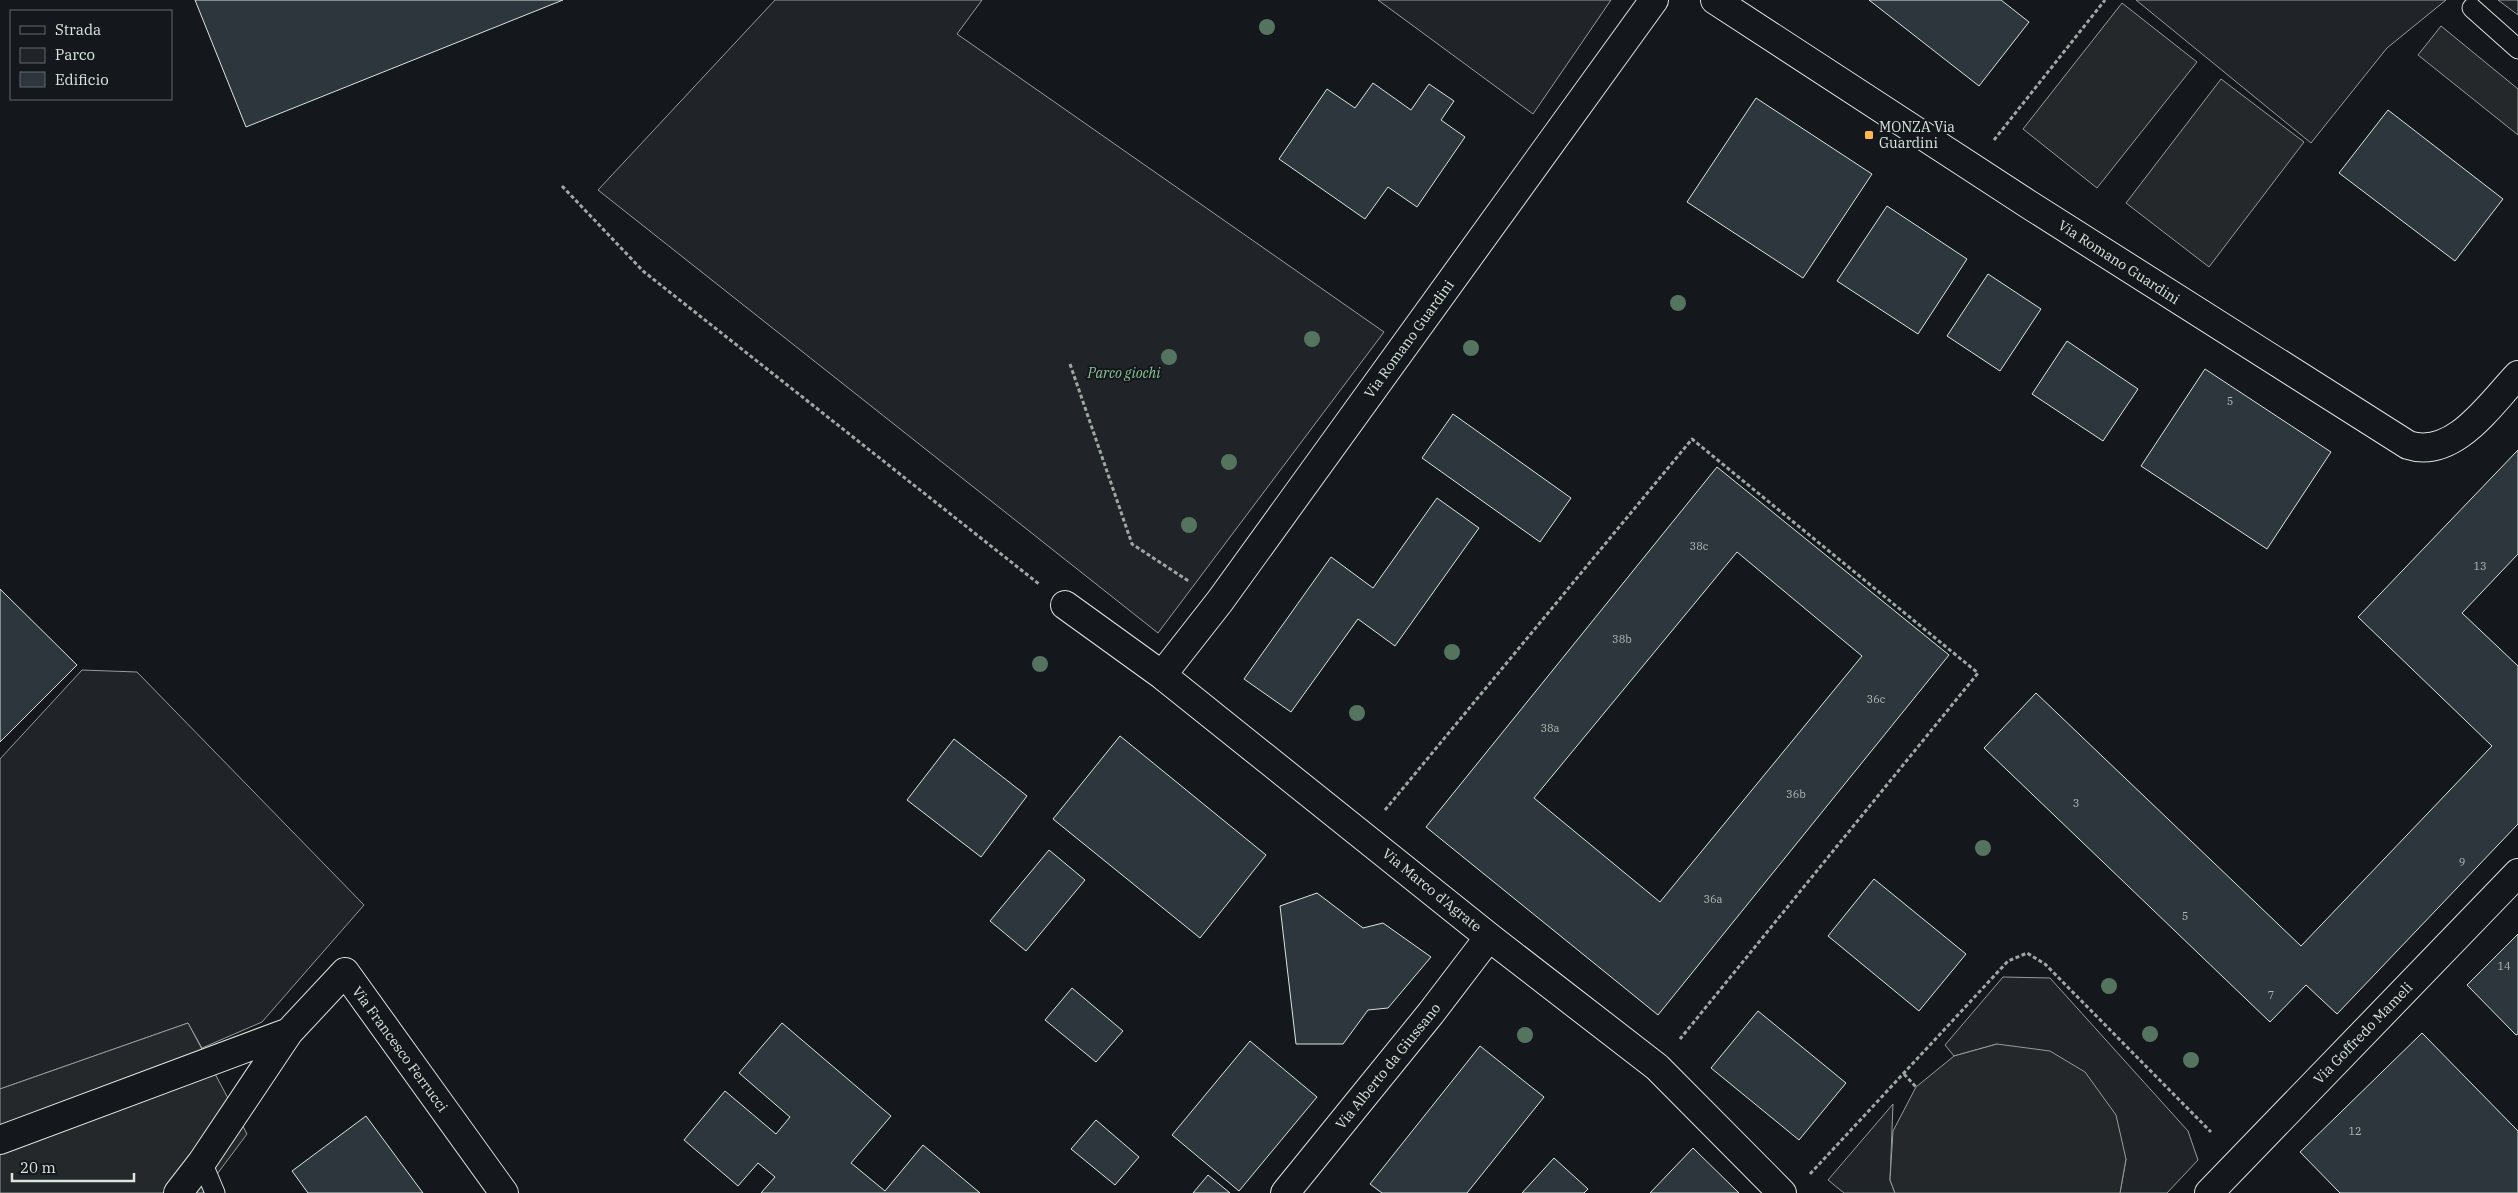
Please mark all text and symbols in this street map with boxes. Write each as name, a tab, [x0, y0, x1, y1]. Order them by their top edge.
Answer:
legend	[10, 10, 172, 100]
text: Strada	[55, 20, 101, 39]
text: Parco	[55, 45, 95, 64]
text: Edificio	[55, 70, 109, 89]
place label: MONZA Via Guardini	[1879, 118, 1955, 152]
marker: MONZA Via Guardini	[1863, 129, 1875, 141]
street label: Via Romano Guardini	[2055, 216, 2183, 308]
street label: Via Romano Guardini	[1360, 277, 1458, 401]
park label: Parco giochi	[1086, 364, 1161, 382]
house number: 5	[2227, 394, 2233, 408]
house number: 38c	[1690, 539, 1709, 553]
house number: 13	[2473, 559, 2487, 573]
house number: 38b	[1612, 632, 1632, 646]
house number: 36c	[1867, 692, 1886, 706]
house number: 38a	[1540, 721, 1560, 735]
house number: 36b	[1786, 787, 1806, 801]
house number: 3	[2073, 796, 2079, 810]
street label: Via Marco d'Agrate	[1379, 844, 1485, 936]
house number: 9	[2459, 855, 2465, 869]
house number: 36a	[1703, 892, 1723, 906]
house number: 5	[2182, 909, 2188, 923]
house number: 14	[2497, 959, 2511, 973]
street label: Via Goffredo Mameli	[2310, 978, 2416, 1088]
street label: Via Francesco Ferrucci	[348, 983, 452, 1115]
house number: 7	[2268, 988, 2274, 1002]
street label: Via Alberto da Giussano	[1332, 999, 1444, 1133]
house number: 12	[2348, 1124, 2362, 1138]
scale bar	[12, 1150, 135, 1182]
text: 20 m	[20, 1158, 56, 1177]

